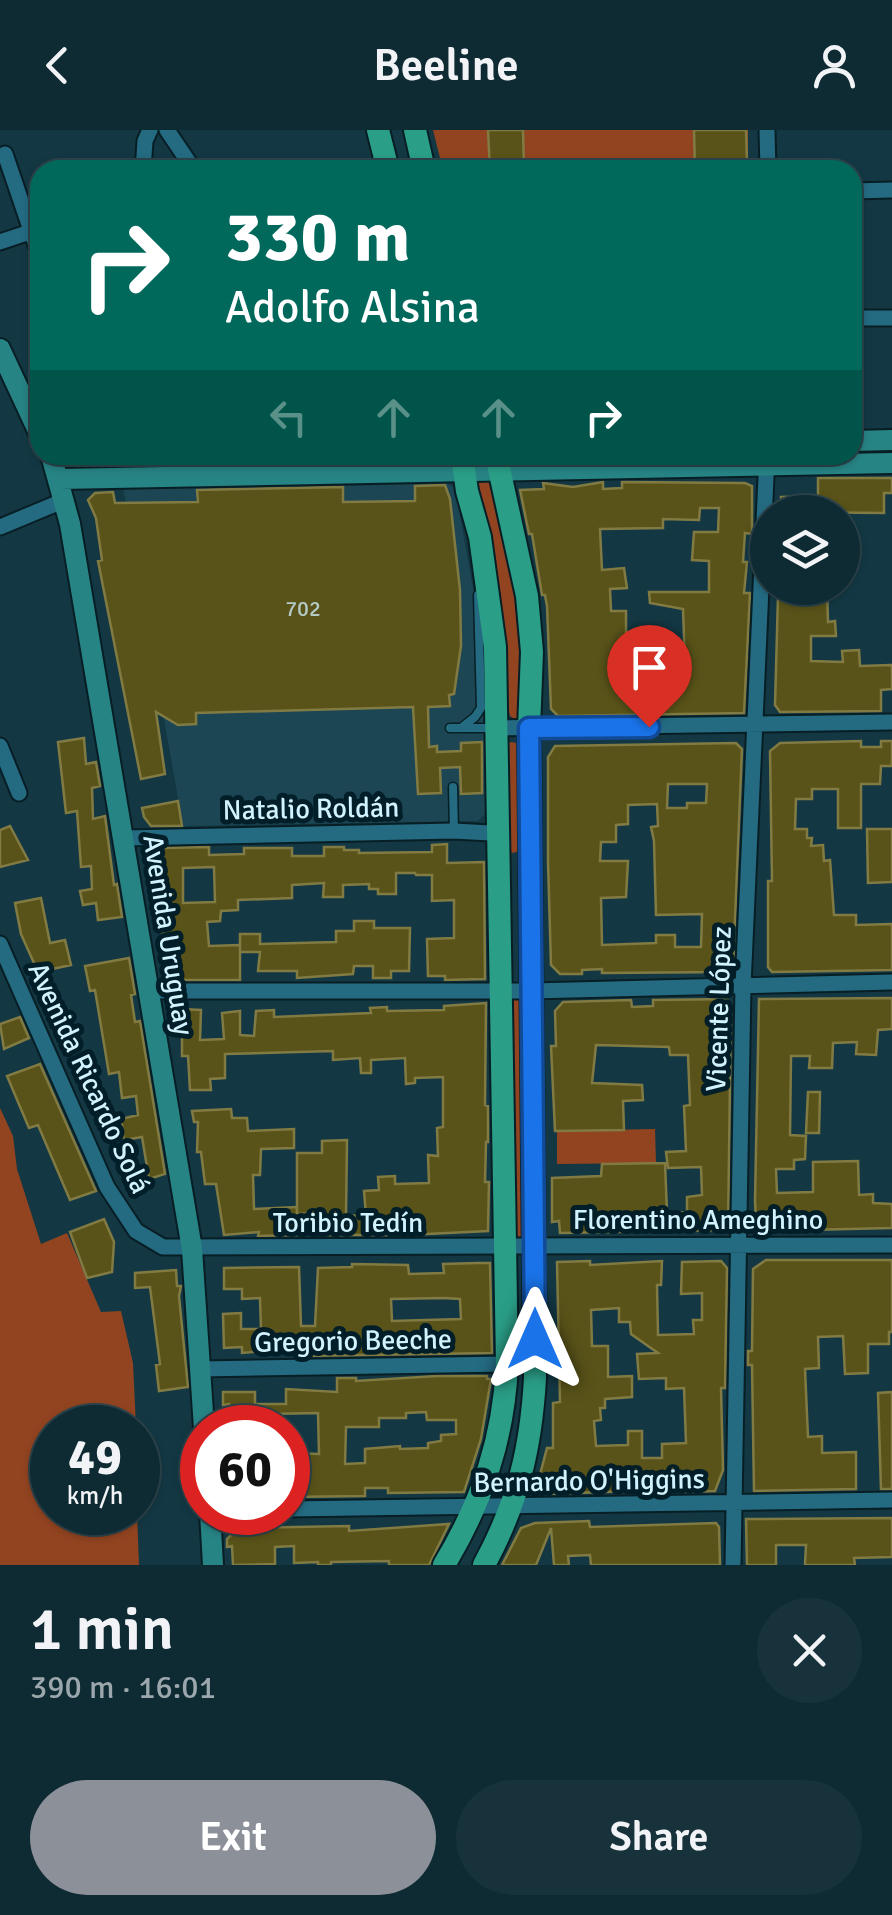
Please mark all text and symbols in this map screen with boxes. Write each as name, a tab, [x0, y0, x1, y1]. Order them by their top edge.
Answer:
icon: back	[30, 38, 85, 93]
text: Beeline	[373, 38, 519, 93]
icon: person	[807, 38, 862, 93]
text: 330 m	[225, 194, 410, 280]
icon: right	[60, 200, 190, 330]
text: Adolfo Alsina	[225, 280, 480, 335]
icon: left	[261, 390, 316, 445]
icon: ahead	[366, 390, 421, 445]
icon: ahead	[471, 390, 526, 445]
icon: right	[576, 390, 631, 445]
map controls	[750, 495, 860, 605]
button: layers	[750, 495, 860, 605]
house number: 702	[285, 595, 321, 622]
pin	[607, 625, 692, 728]
icon: arrive	[622, 640, 677, 695]
street label: Natalio Roldán	[222, 790, 400, 828]
street label: Avenida Uruguay	[135, 832, 201, 1038]
street label: Vicente López	[699, 926, 739, 1092]
street label: Avenida Ricardo Solá	[21, 957, 157, 1199]
street label: Florentino Ameghino	[573, 1203, 823, 1237]
street label: Toribio Tedín	[273, 1206, 423, 1240]
position arrow	[483, 1287, 587, 1391]
street label: Gregorio Beeche	[254, 1322, 452, 1360]
speed limit sign: 60	[180, 1405, 310, 1535]
text: 49	[68, 1427, 122, 1489]
street label: Bernardo O'Higgins	[473, 1462, 705, 1500]
text: km/h	[67, 1480, 123, 1511]
text: 1 min	[30, 1593, 174, 1667]
button: close	[757, 1598, 862, 1703]
text: 390 m · 16:01	[30, 1668, 216, 1707]
button: Exit	[30, 1780, 436, 1895]
button: Share	[456, 1780, 862, 1895]

